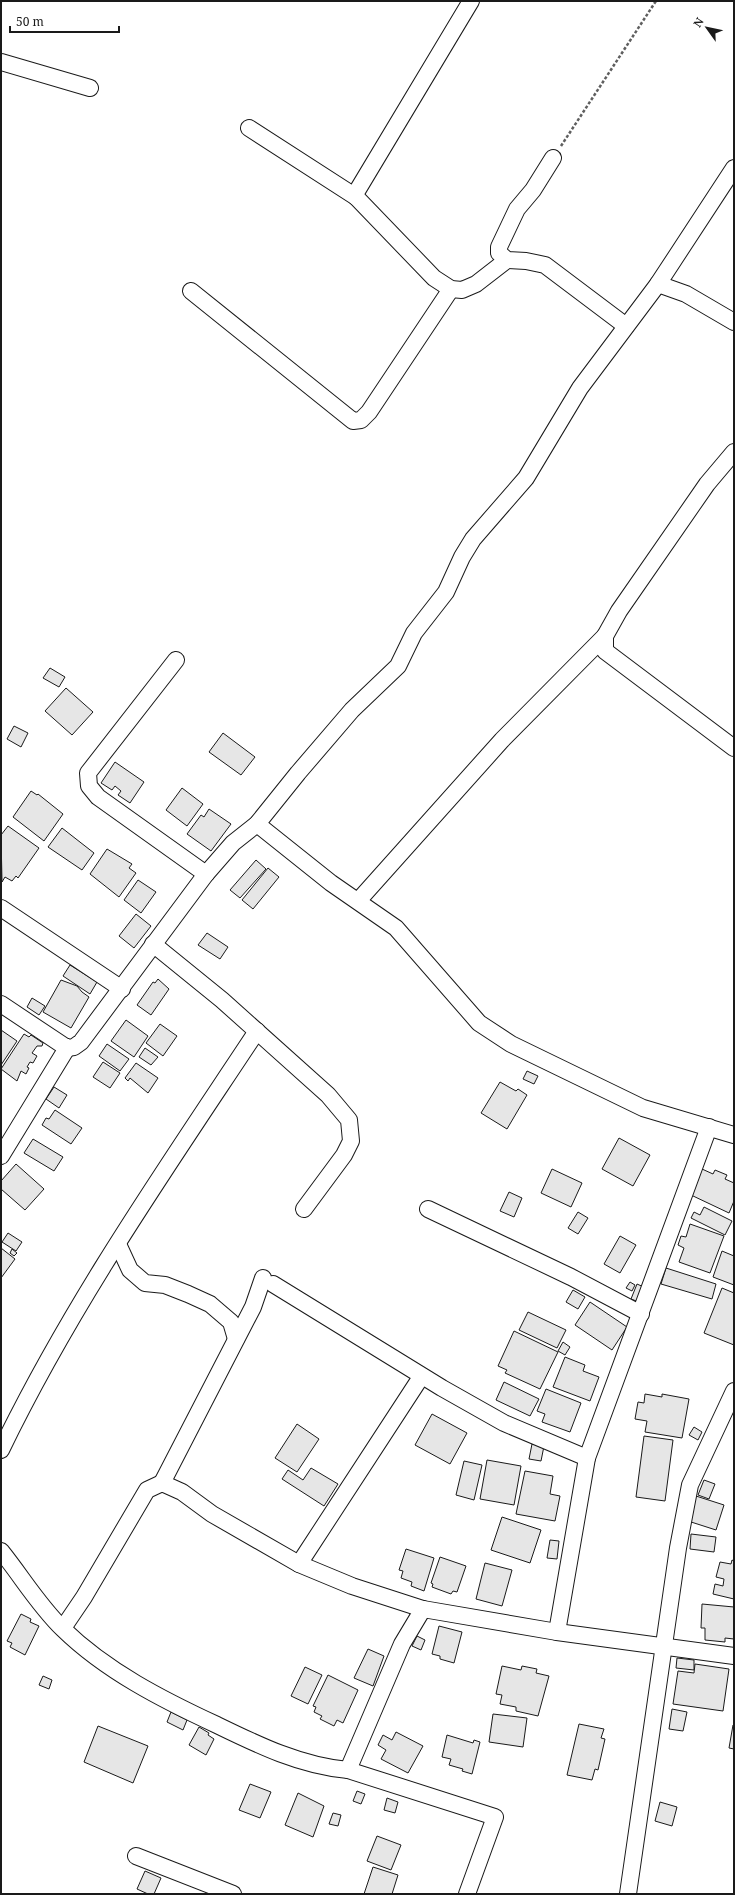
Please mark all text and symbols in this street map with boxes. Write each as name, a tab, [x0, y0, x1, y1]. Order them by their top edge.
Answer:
scale bar	[10, 8, 119, 34]
north arrow	[687, 8, 727, 48]
text: 50 m	[16, 13, 44, 30]
text: N	[690, 14, 707, 30]

